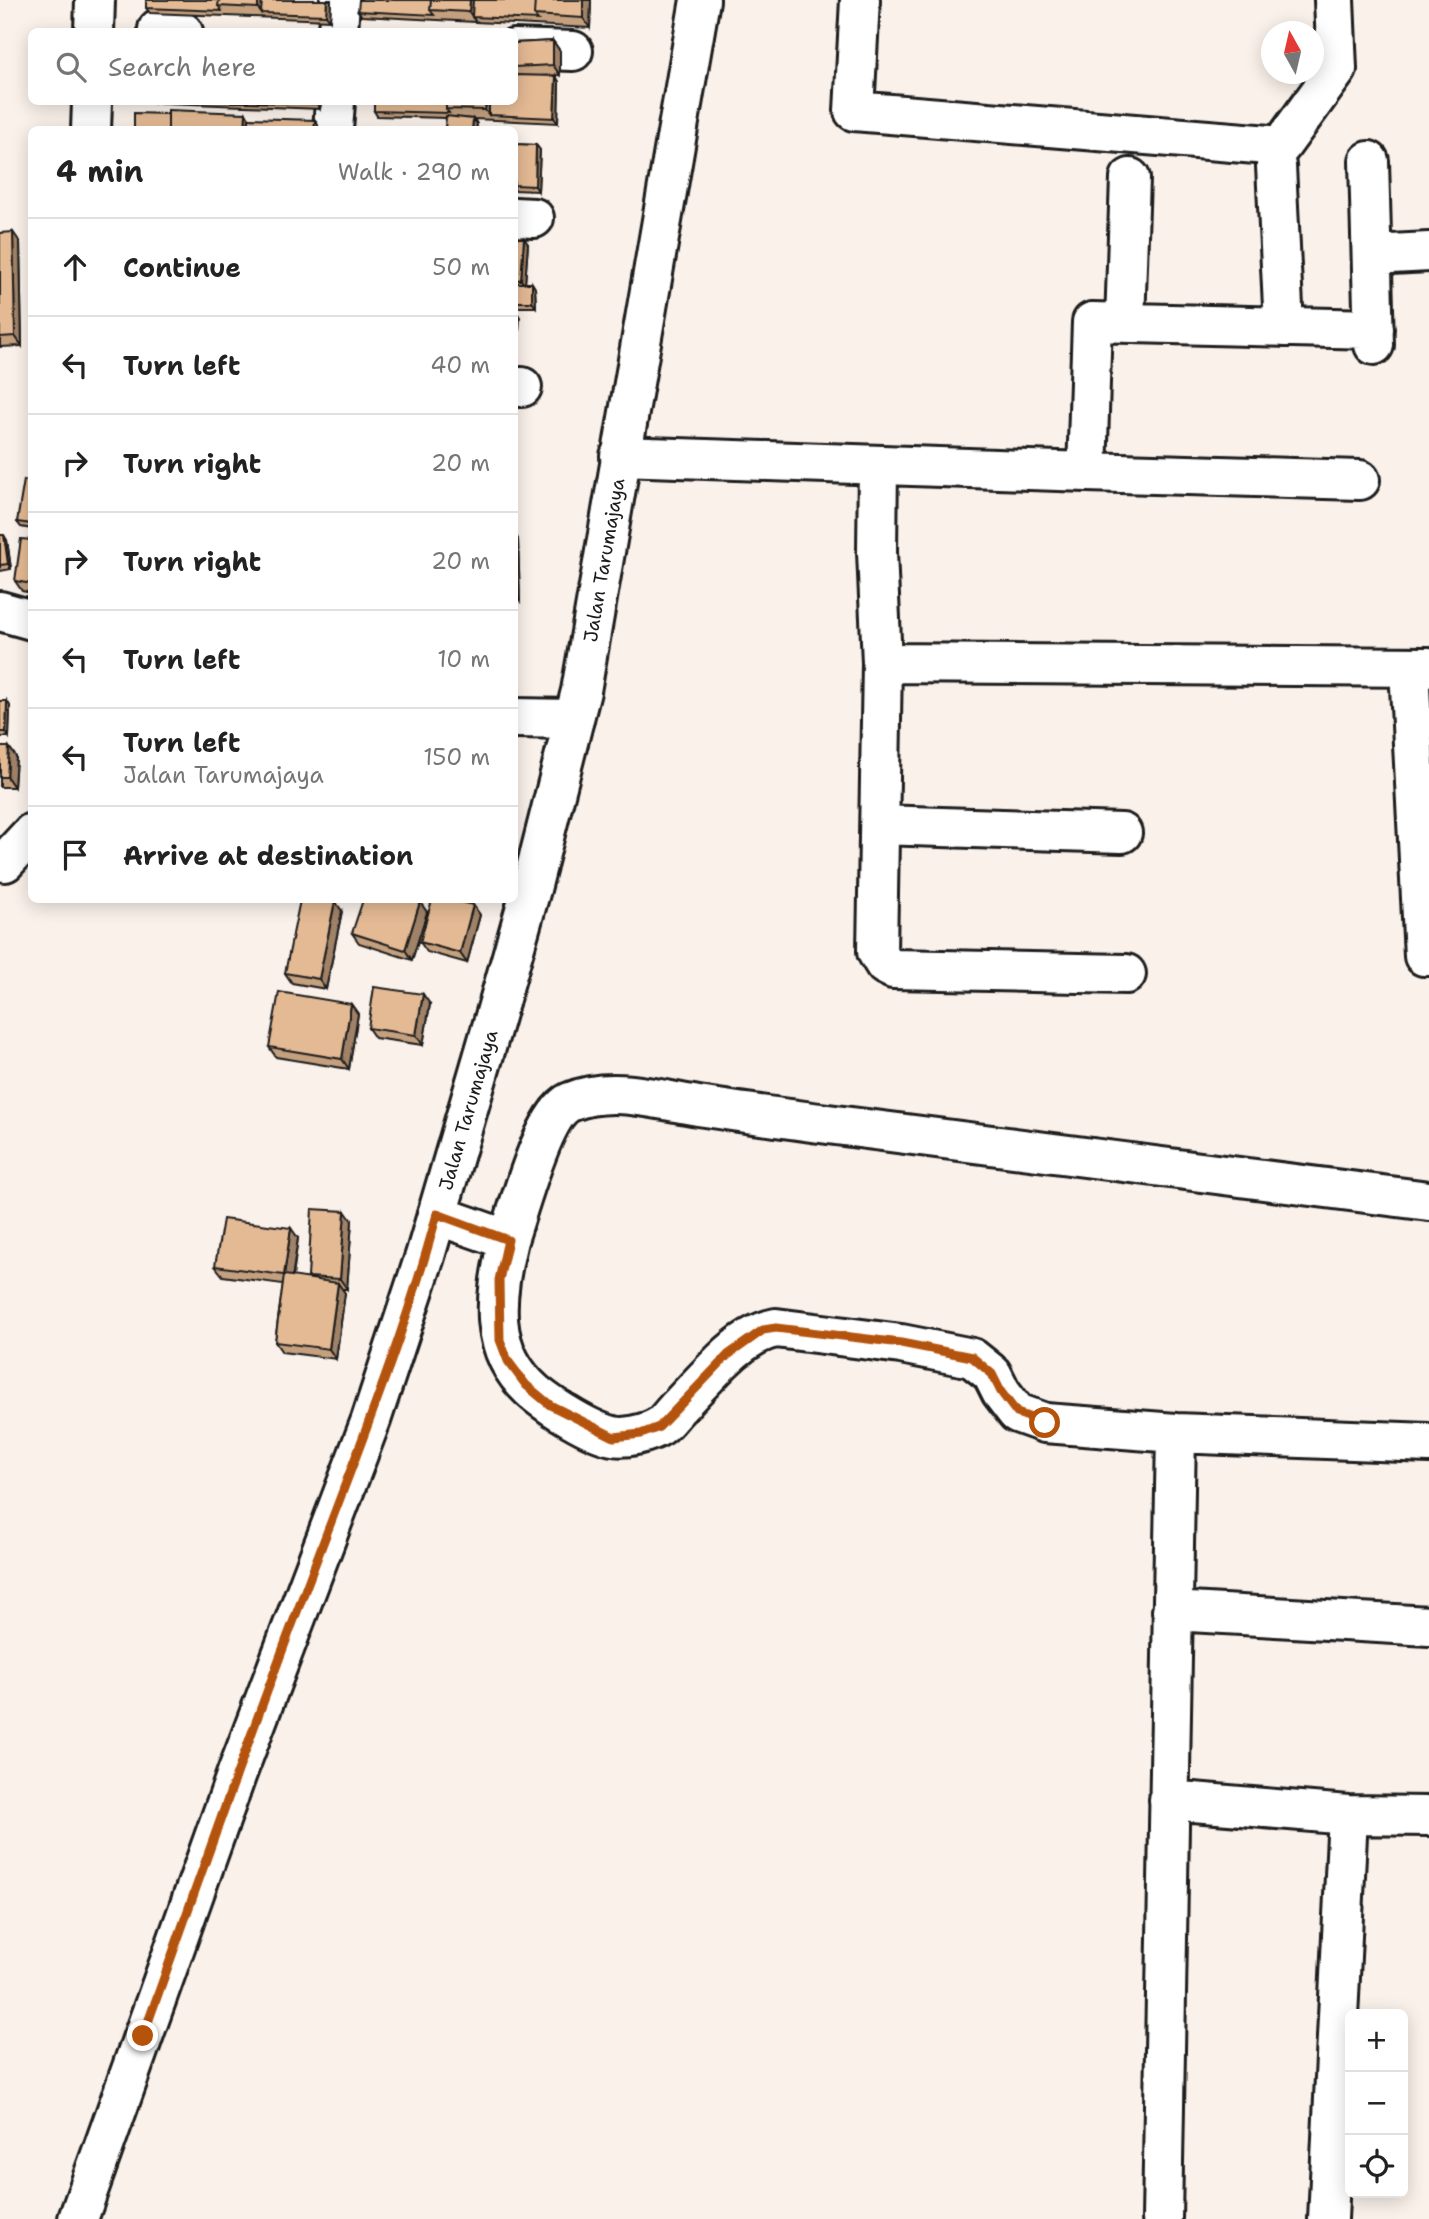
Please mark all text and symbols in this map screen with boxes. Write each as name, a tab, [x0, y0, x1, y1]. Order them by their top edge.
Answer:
north arrow	[1261, 21, 1324, 84]
search box	[28, 28, 518, 105]
icon: search	[52, 48, 90, 86]
text: Search here	[108, 49, 257, 84]
text: 4 min	[56, 151, 143, 192]
text: Walk · 290 m	[338, 157, 490, 187]
icon: ahead	[56, 248, 94, 286]
text: Continue	[123, 250, 241, 285]
text: 50 m	[432, 252, 490, 282]
icon: left	[56, 346, 94, 384]
text: Turn left	[123, 348, 240, 383]
text: 40 m	[430, 350, 490, 380]
icon: right	[56, 444, 94, 482]
text: Turn right	[123, 446, 261, 481]
text: 20 m	[431, 448, 490, 478]
street label: Jalan Tarumajaya	[578, 476, 631, 644]
icon: right	[56, 542, 94, 580]
text: Turn right	[123, 544, 261, 579]
text: 20 m	[431, 546, 490, 576]
icon: left	[56, 640, 94, 678]
text: Turn left	[123, 642, 240, 677]
text: 10 m	[437, 644, 490, 674]
text: Turn left	[123, 725, 240, 760]
icon: left	[56, 738, 94, 776]
text: 150 m	[423, 742, 490, 772]
text: Jalan Tarumajaya	[123, 760, 324, 790]
icon: arrive	[56, 836, 94, 874]
text: Arrive at destination	[123, 838, 413, 873]
street label: Jalan Tarumajaya	[433, 1027, 504, 1193]
route start	[1029, 1407, 1060, 1438]
map controls	[1345, 2009, 1408, 2198]
button: +	[1345, 2009, 1408, 2072]
route end	[127, 2020, 158, 2051]
button: −	[1345, 2072, 1408, 2135]
button: locate	[1345, 2135, 1408, 2198]

